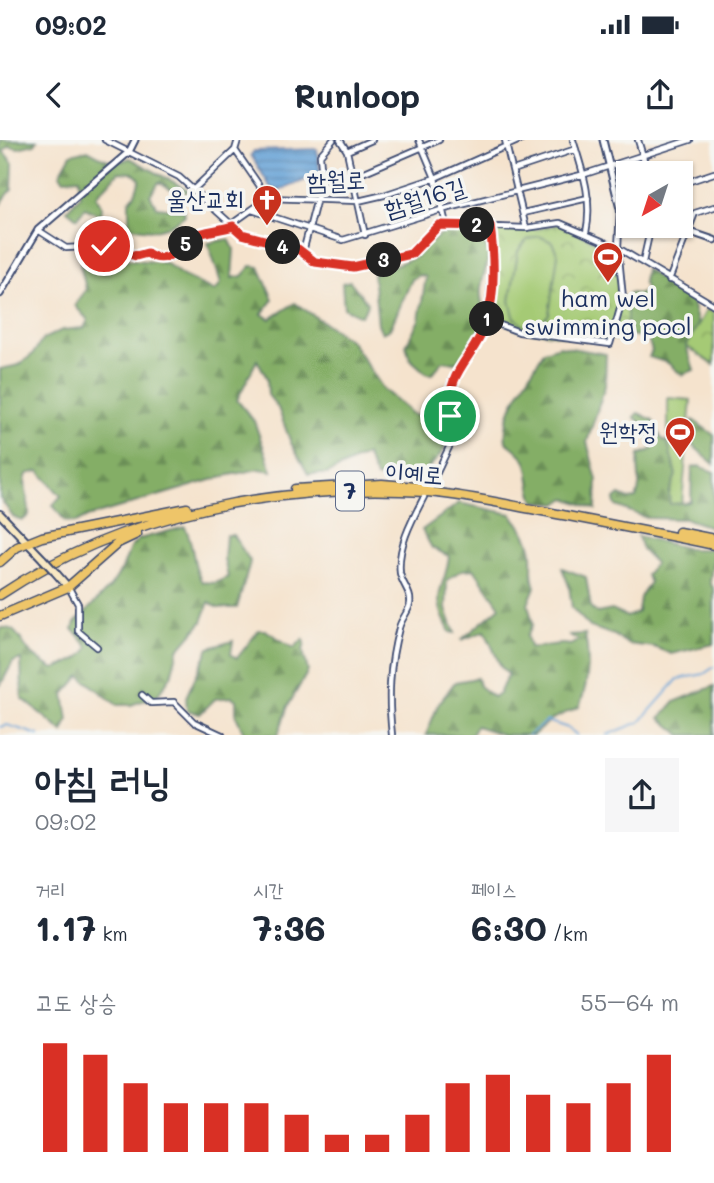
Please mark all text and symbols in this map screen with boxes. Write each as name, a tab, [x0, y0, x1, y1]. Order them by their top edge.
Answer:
text: 09:02	[35, 8, 107, 42]
text: Runloop	[294, 74, 420, 116]
icon: back	[35, 76, 73, 114]
icon: share	[641, 76, 679, 114]
north arrow	[616, 161, 693, 238]
map controls	[616, 161, 693, 238]
street label: 함월로	[306, 163, 365, 196]
street label: 함월16길	[380, 170, 469, 224]
place label: 울산교회	[167, 183, 244, 214]
church icon: 울산교회	[250, 183, 284, 227]
pin: 2	[460, 208, 494, 242]
text: 2	[471, 212, 482, 237]
pin	[74, 216, 134, 276]
pin: 5	[168, 226, 204, 262]
icon: check	[85, 227, 123, 265]
pin: 4	[266, 230, 300, 264]
text: 5	[180, 231, 191, 256]
text: 4	[276, 234, 289, 259]
sports icon: ham wel swimming pool	[591, 240, 625, 284]
pin: 3	[366, 242, 402, 278]
text: 3	[378, 247, 389, 272]
place label: ham wel swimming pool	[524, 282, 692, 341]
pin: 1	[470, 302, 504, 336]
text: 1	[482, 306, 491, 331]
pin	[420, 386, 480, 446]
icon: arrive	[431, 397, 469, 435]
place label: 원학정	[599, 415, 657, 446]
sports icon: 원학정	[663, 415, 697, 459]
street label: 이예로	[384, 455, 444, 490]
road number: 7	[336, 472, 364, 510]
text: 아침 러닝	[35, 755, 171, 805]
button: share	[605, 758, 679, 832]
text: 09:02	[35, 806, 97, 836]
text: 거리	[35, 877, 66, 902]
text: 시간	[253, 877, 284, 902]
text: 페이스	[471, 877, 517, 902]
text: 1.17	[35, 904, 96, 950]
text: 7:36	[253, 904, 326, 950]
text: 6:30	[471, 904, 547, 950]
text: km	[96, 921, 128, 946]
text: /km	[547, 921, 588, 946]
text: 고도 상승	[35, 987, 116, 1017]
text: 55–64 m	[580, 987, 679, 1017]

